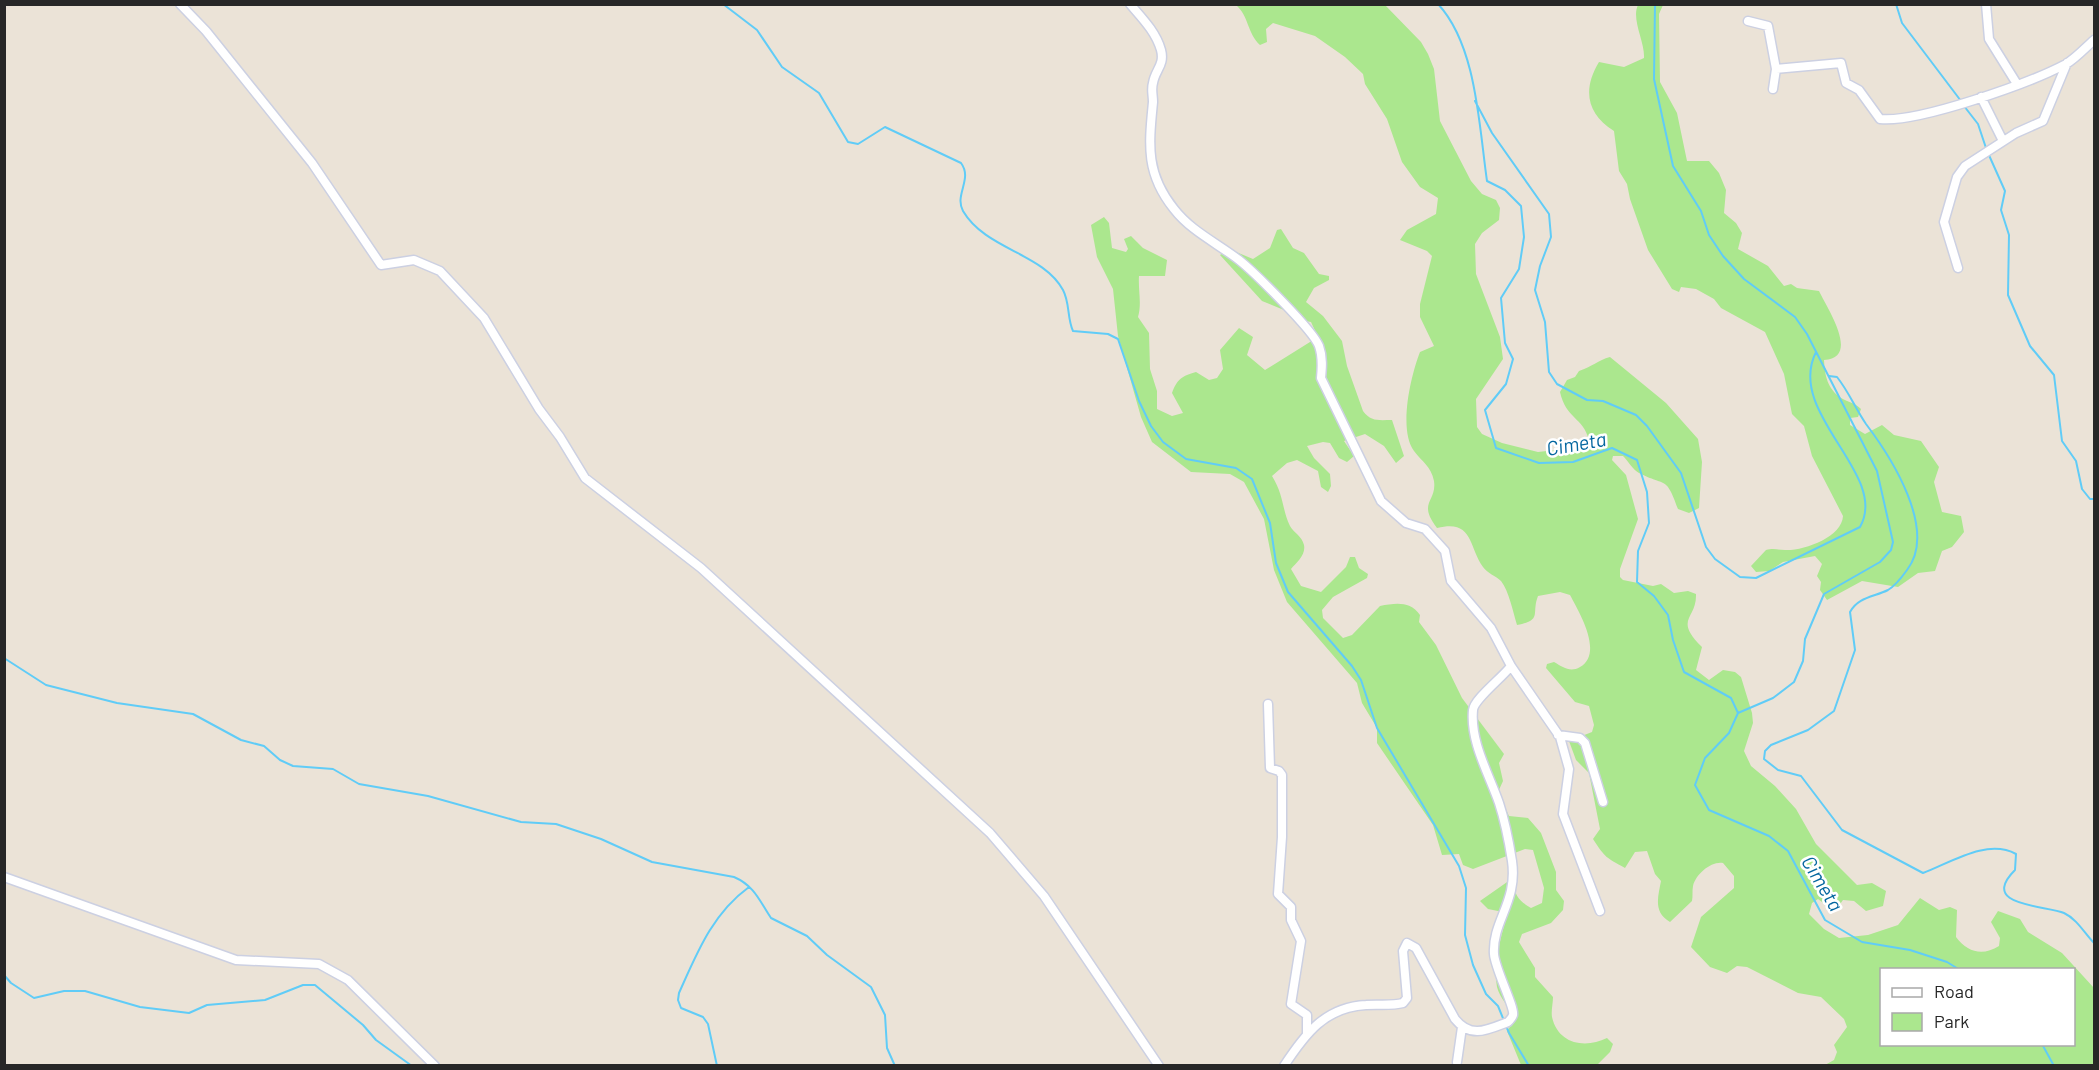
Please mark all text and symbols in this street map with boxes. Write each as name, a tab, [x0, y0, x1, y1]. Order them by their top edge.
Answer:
water label: Cimeta	[1544, 426, 1608, 460]
water label: Cimeta	[1797, 851, 1849, 915]
legend	[1880, 968, 2075, 1046]
text: Road	[1934, 980, 1974, 1002]
text: Park	[1934, 1010, 1969, 1032]

